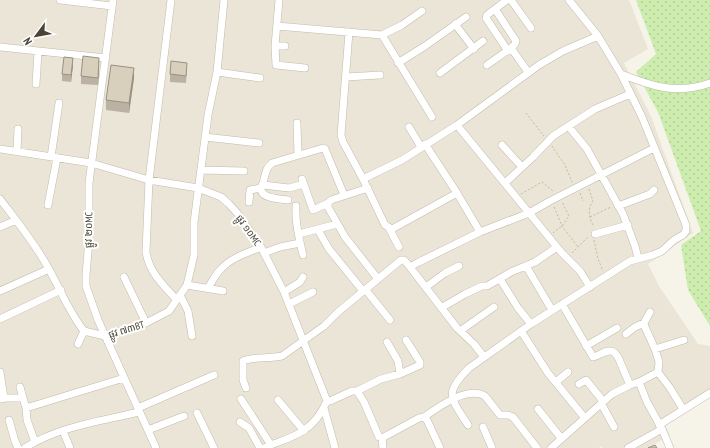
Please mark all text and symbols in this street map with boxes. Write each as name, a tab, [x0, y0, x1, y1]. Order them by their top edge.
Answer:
north arrow	[16, 16, 56, 56]
text: N	[20, 35, 35, 48]
street label: ផ្លូវ ២០MC	[82, 211, 98, 248]
street label: ផ្លូវ ១០MC	[231, 212, 264, 251]
street label: ផ្លូវ ៧៣BT	[107, 318, 147, 344]

